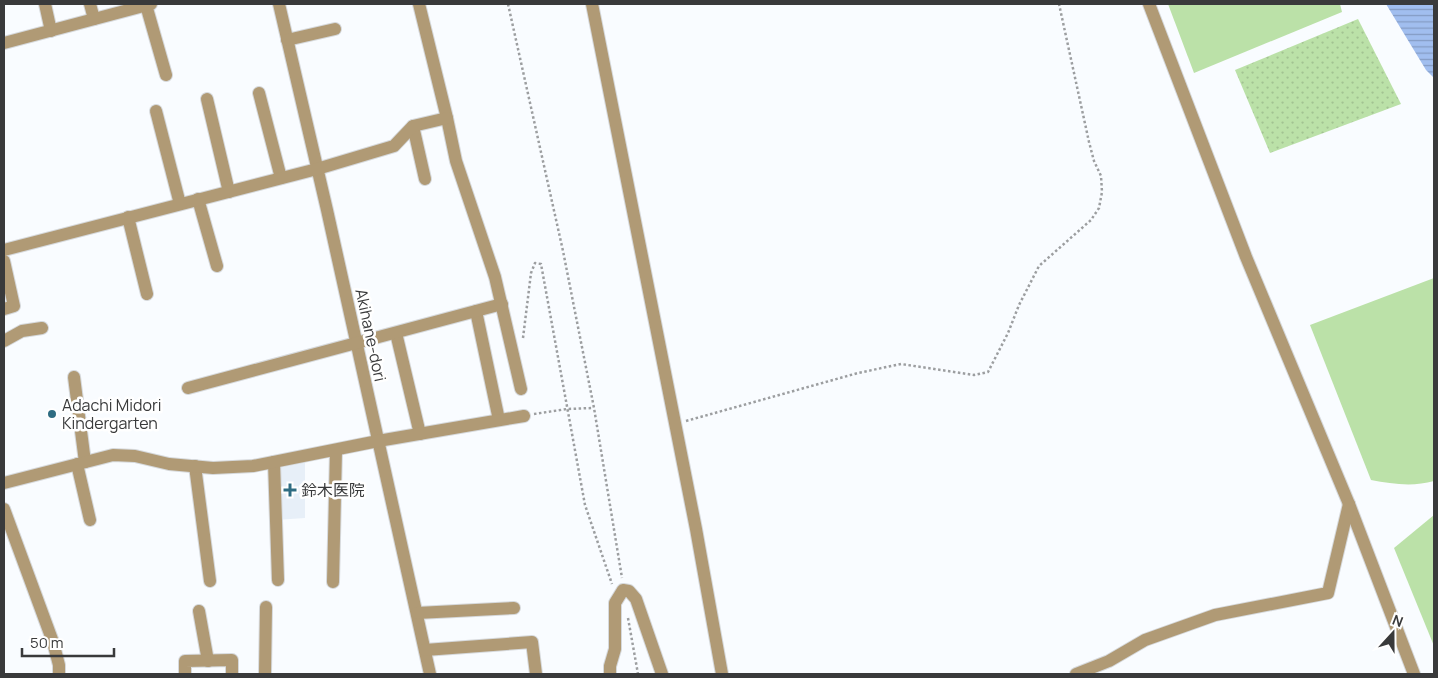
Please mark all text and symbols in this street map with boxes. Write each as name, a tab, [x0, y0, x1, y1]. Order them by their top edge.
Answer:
street label: Akihane-dori	[350, 287, 392, 383]
place label: Adachi Midori Kindergarten	[62, 394, 161, 434]
marker: Adachi Midori Kindergarten	[46, 408, 58, 420]
place label: 鈴木医院	[301, 479, 365, 501]
marker: 鈴木医院	[283, 483, 297, 497]
north arrow	[1368, 608, 1418, 658]
text: N	[1390, 610, 1406, 631]
scale bar	[22, 626, 115, 658]
text: 50 m	[30, 632, 64, 653]

